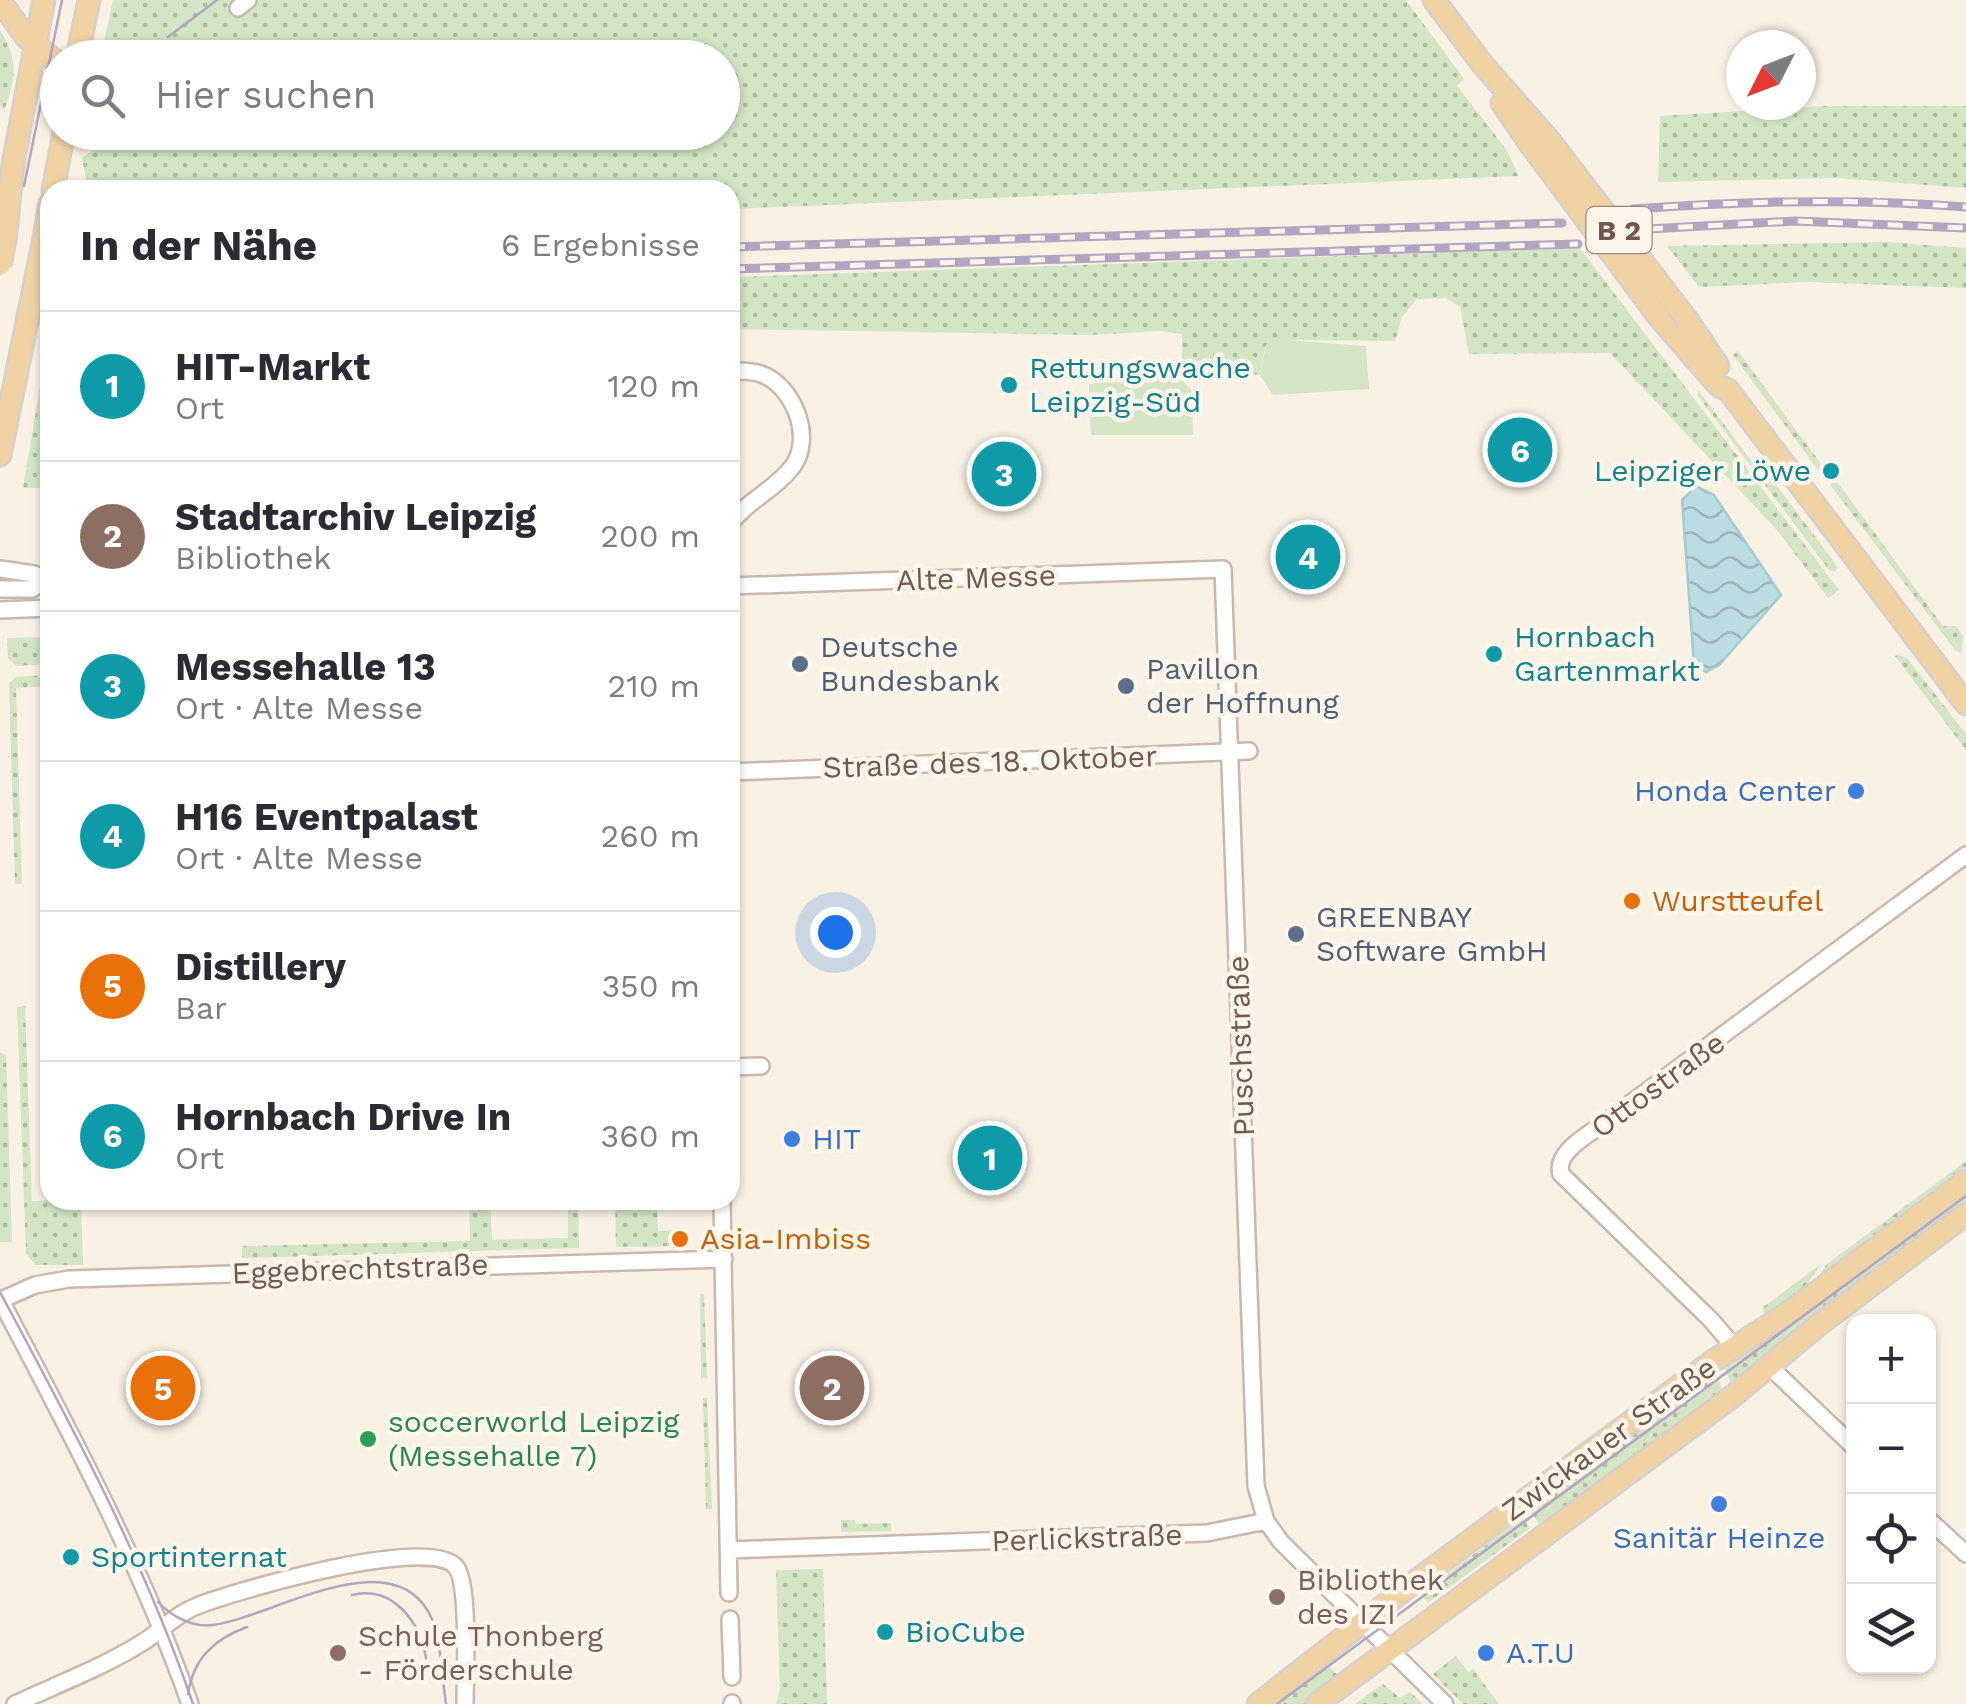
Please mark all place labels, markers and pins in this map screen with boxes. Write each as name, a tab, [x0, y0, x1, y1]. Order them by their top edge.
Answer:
place label: Rettungswache Leipzig-Süd	[1029, 350, 1251, 419]
marker: Rettungswache Leipzig-Süd	[998, 374, 1020, 396]
pin: 6	[1488, 412, 1552, 488]
pin: 3	[972, 436, 1036, 512]
place label: Leipziger Löwe	[1594, 453, 1811, 488]
marker: Leipziger Löwe	[1820, 460, 1842, 482]
pin: 4	[1276, 520, 1340, 594]
place label: Hornbach Gartenmarkt	[1514, 619, 1700, 688]
place label: Deutsche Bundesbank	[820, 629, 1000, 698]
marker: Hornbach Gartenmarkt	[1483, 643, 1505, 665]
place label: Pavillon der Hoffnung	[1146, 651, 1339, 720]
marker: Deutsche Bundesbank	[789, 653, 811, 675]
marker: Pavillon der Hoffnung	[1115, 675, 1137, 697]
place label: Honda Center	[1634, 773, 1836, 808]
marker: Honda Center	[1845, 780, 1867, 802]
place label: Wurstteufel	[1652, 883, 1823, 918]
marker: Wurstteufel	[1621, 890, 1643, 912]
place label: GREENBAY Software GmbH	[1316, 899, 1548, 968]
marker: GREENBAY Software GmbH	[1285, 923, 1307, 945]
pin: 1	[958, 1120, 1022, 1196]
place label: HIT	[812, 1121, 861, 1156]
marker: HIT	[781, 1128, 803, 1150]
place label: Asia-Imbiss	[700, 1221, 871, 1256]
marker: Asia-Imbiss	[669, 1228, 691, 1250]
pin: 5	[130, 1350, 196, 1426]
pin: 2	[800, 1350, 864, 1426]
place label: soccerworld Leipzig (Messehalle 7)	[388, 1404, 679, 1473]
marker: soccerworld Leipzig (Messehalle 7)	[357, 1428, 379, 1450]
marker: Sanitär Heinze	[1708, 1493, 1730, 1515]
place label: Sanitär Heinze	[1613, 1520, 1825, 1555]
place label: Sportinternat	[91, 1539, 287, 1574]
marker: Sportinternat	[60, 1546, 82, 1568]
place label: Bibliothek des IZI	[1297, 1562, 1444, 1631]
marker: Bibliothek des IZI	[1266, 1586, 1288, 1608]
place label: BioCube	[905, 1614, 1026, 1649]
place label: Schule Thonberg - Förderschule	[358, 1618, 603, 1687]
marker: BioCube	[874, 1621, 896, 1643]
place label: A.T.U	[1506, 1635, 1575, 1670]
marker: Schule Thonberg - Förderschule	[327, 1642, 349, 1664]
marker: A.T.U	[1475, 1642, 1497, 1664]

